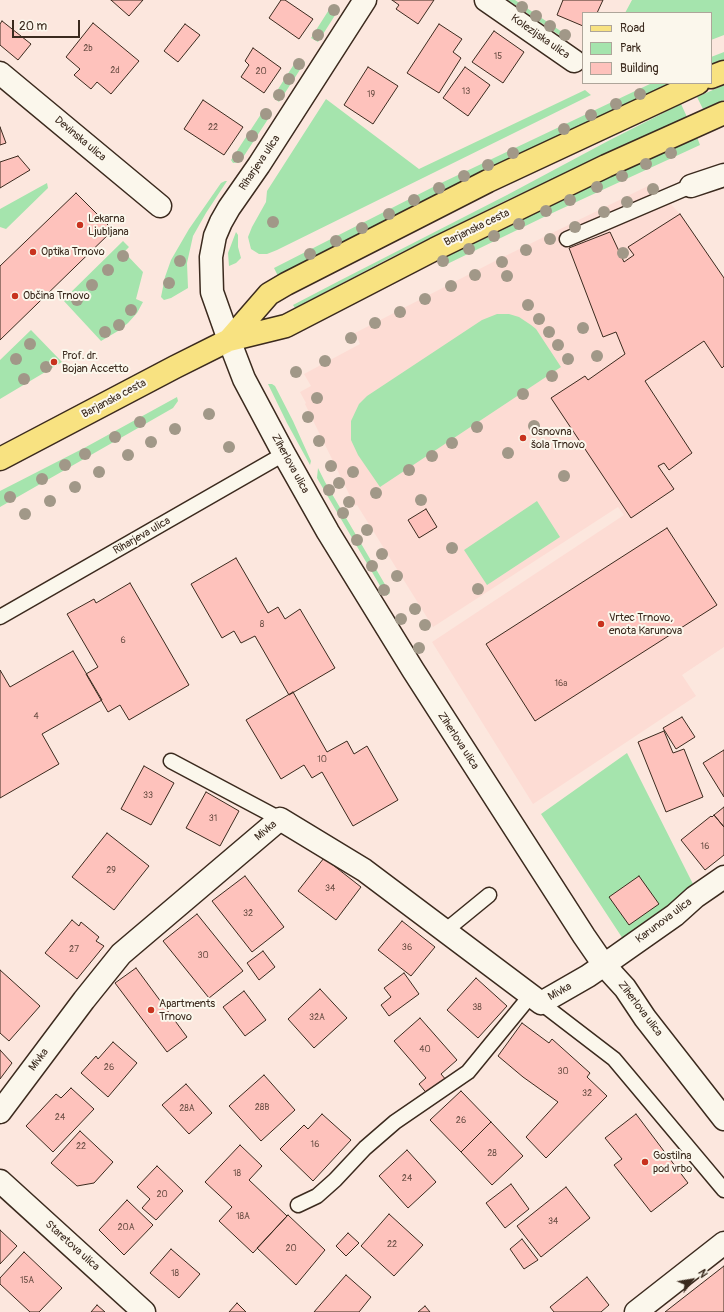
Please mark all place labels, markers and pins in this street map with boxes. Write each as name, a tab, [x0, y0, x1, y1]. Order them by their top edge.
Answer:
place label: Lekarna Ljubljana	[88, 212, 129, 238]
marker: Lekarna Ljubljana	[75, 220, 85, 230]
place label: Optika Trnovo	[41, 245, 105, 259]
marker: Optika Trnovo	[28, 247, 38, 257]
place label: Občina Trnovo	[23, 289, 90, 303]
marker: Občina Trnovo	[10, 291, 20, 301]
place label: Prof. dr. Bojan Accetto	[62, 349, 129, 375]
marker: Prof. dr. Bojan Accetto	[49, 357, 59, 367]
place label: Osnovna šola Trnovo	[531, 425, 585, 451]
marker: Osnovna šola Trnovo	[518, 433, 528, 443]
place label: Vrtec Trnovo, enota Karunova	[609, 611, 682, 637]
marker: Vrtec Trnovo, enota Karunova	[596, 619, 606, 629]
place label: Apartments Trnovo	[159, 997, 215, 1023]
marker: Apartments Trnovo	[146, 1005, 156, 1015]
place label: Gostilna pod vrbo	[653, 1149, 692, 1175]
marker: Gostilna pod vrbo	[640, 1157, 650, 1167]

